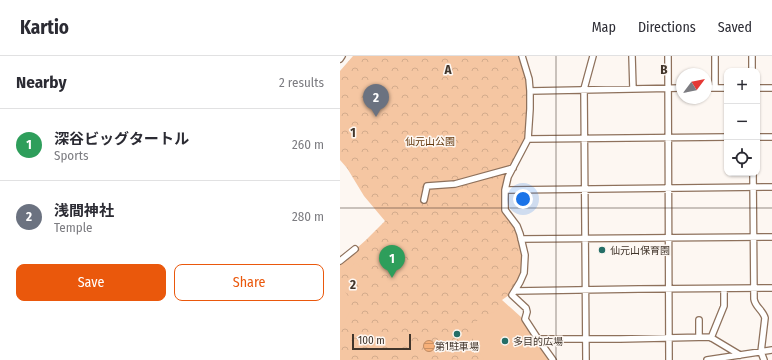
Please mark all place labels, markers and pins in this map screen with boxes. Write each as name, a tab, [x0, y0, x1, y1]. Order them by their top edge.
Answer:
pin: 2	[363, 84, 389, 117]
pin: 1	[379, 245, 405, 278]
marker: 仙元山保育園	[597, 245, 607, 255]
place label: 仙元山保育園	[610, 245, 670, 257]
marker: 第1駐車場	[452, 329, 462, 339]
marker: 多目的広場	[500, 336, 510, 346]
place label: 多目的広場	[513, 336, 563, 348]
place label: 第1駐車場	[435, 341, 479, 353]

